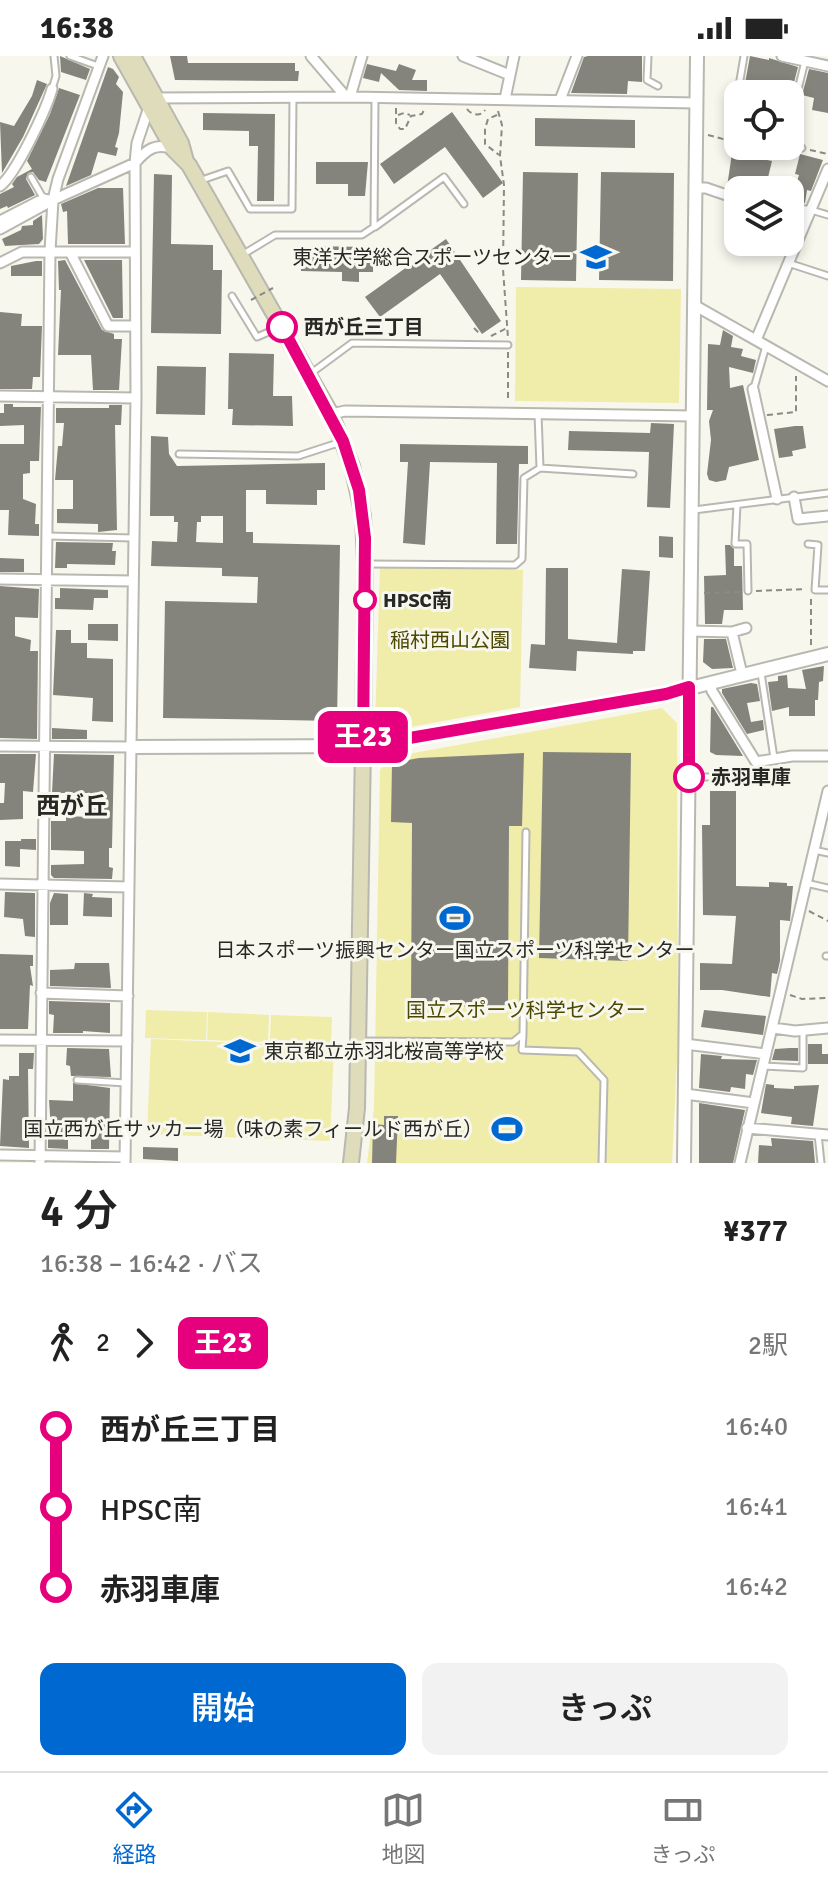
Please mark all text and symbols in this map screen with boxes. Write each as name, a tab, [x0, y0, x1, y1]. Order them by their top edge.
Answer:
text: 16:38	[40, 10, 114, 47]
map controls	[724, 80, 804, 256]
button: locate	[724, 80, 804, 160]
button: layers	[724, 176, 804, 256]
school or university icon: 東洋大学総合スポーツセンター	[579, 240, 613, 274]
place label: 東洋大学総合スポーツセンター	[292, 245, 572, 270]
marker: 西が丘三丁目	[267, 312, 297, 342]
place label: 西が丘三丁目	[304, 315, 424, 340]
place label: HPSC南	[383, 588, 452, 613]
marker: HPSC南	[354, 589, 376, 611]
park label: 稲村西山公園	[390, 628, 510, 653]
line badge: 王23	[317, 711, 409, 763]
text: 王23	[334, 720, 392, 754]
marker: 赤羽車庫	[674, 762, 704, 792]
place label: 赤羽車庫	[711, 765, 791, 790]
district label: 西が丘	[36, 791, 108, 821]
sports icon: 日本スポーツ振興センター国立スポーツ科学センター	[438, 901, 472, 935]
place label: 日本スポーツ振興センター国立スポーツ科学センター	[215, 938, 695, 963]
park label: 国立スポーツ科学センター	[406, 998, 646, 1023]
school or university icon: 東京都立赤羽北桜高等学校	[223, 1034, 257, 1068]
place label: 東京都立赤羽北桜高等学校	[264, 1039, 504, 1064]
sports icon: 国立西が丘サッカー場（味の素フィールド西が丘）	[490, 1112, 524, 1146]
place label: 国立西が丘サッカー場（味の素フィールド西が丘）	[23, 1117, 483, 1142]
text: 4 分	[40, 1185, 117, 1239]
text: ¥377	[723, 1213, 788, 1250]
text: 16:38 – 16:42 · バス	[40, 1248, 263, 1280]
icon: walk	[40, 1321, 84, 1365]
icon: forward	[122, 1321, 166, 1365]
text: 王23	[194, 1326, 252, 1360]
text: 2	[96, 1327, 110, 1359]
text: 2駅	[748, 1330, 788, 1362]
text: 16:40	[725, 1411, 788, 1443]
text: 西が丘三丁目	[100, 1412, 280, 1449]
text: 16:41	[725, 1491, 788, 1523]
text: HPSC南	[100, 1492, 202, 1529]
text: 16:42	[725, 1571, 788, 1603]
text: 赤羽車庫	[100, 1572, 220, 1609]
button: 開始	[40, 1663, 406, 1755]
button: きっぷ	[422, 1663, 788, 1755]
tab: 経路	[112, 1788, 156, 1868]
tab: 地図	[381, 1788, 425, 1868]
tab: きっぷ	[650, 1788, 716, 1868]

